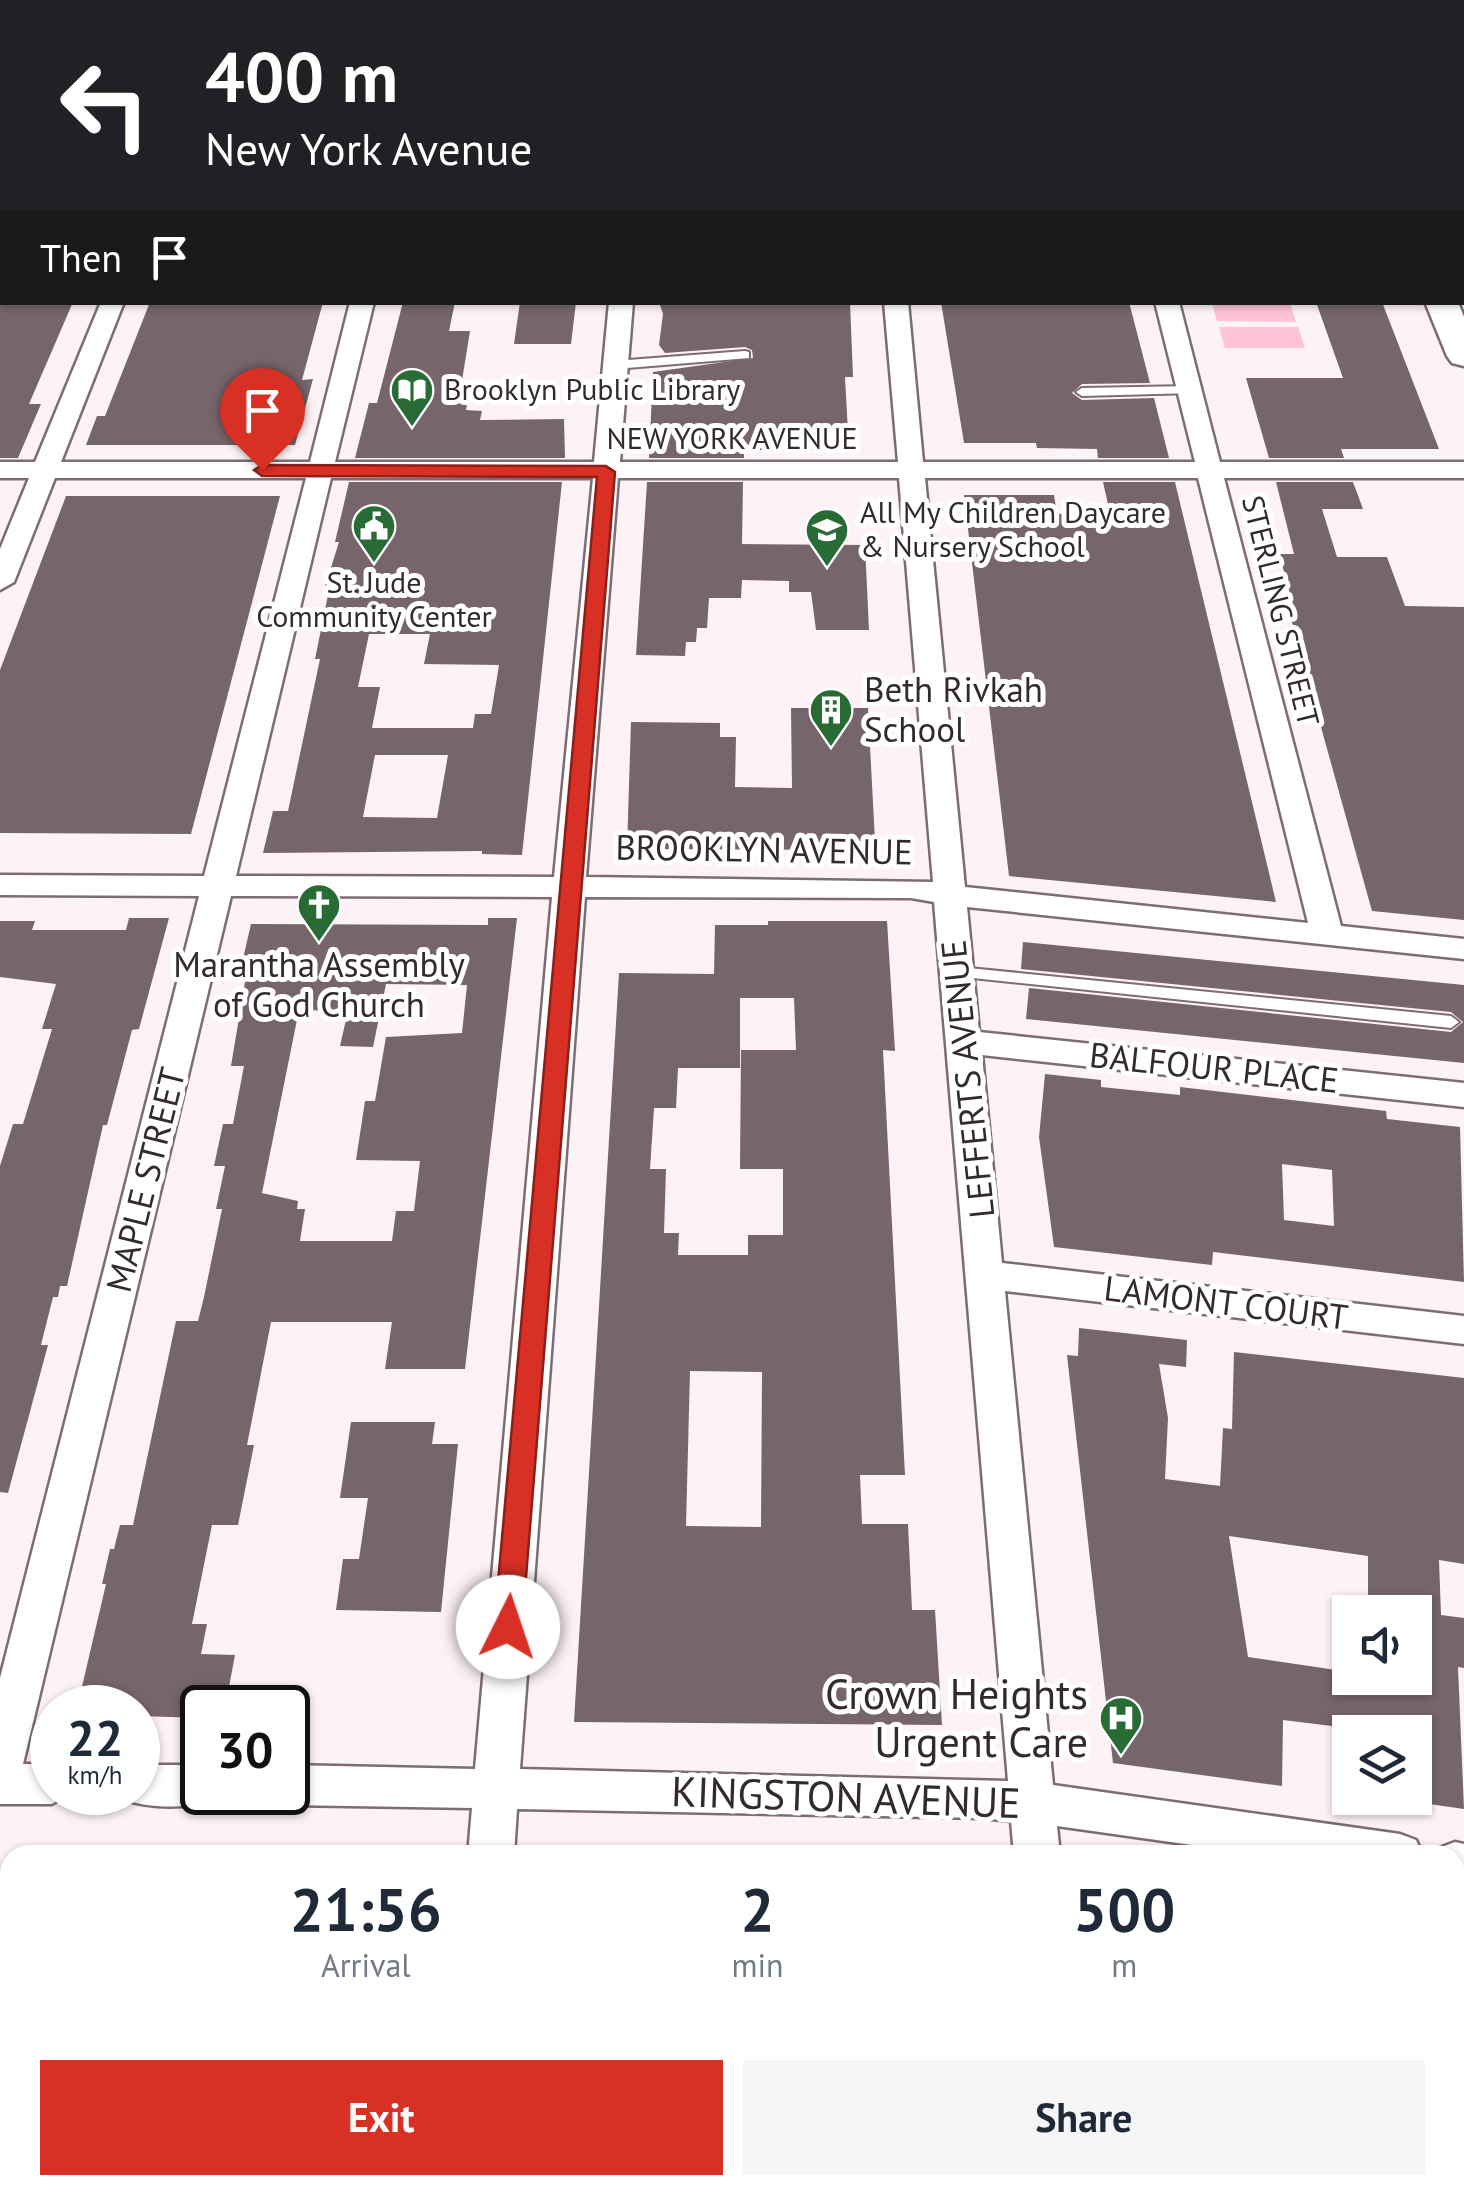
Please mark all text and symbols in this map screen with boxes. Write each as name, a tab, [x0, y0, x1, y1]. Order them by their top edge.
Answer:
text: 400 m	[205, 31, 398, 121]
icon: left	[40, 40, 170, 170]
text: New York Avenue	[205, 119, 532, 177]
icon: arrive	[142, 230, 197, 285]
text: Then	[40, 233, 122, 282]
library icon: Brooklyn Public Library	[389, 367, 435, 428]
pin	[220, 368, 305, 471]
place label: Brooklyn Public Library	[444, 369, 740, 408]
icon: arrive	[235, 383, 290, 438]
street label: NEW YORK AVENUE	[607, 418, 857, 457]
street label: STERLING STREET	[1234, 491, 1329, 730]
place label: All My Children Daycare & Nursery School	[860, 492, 1166, 565]
public building icon: St. Jude Community Center	[351, 503, 397, 564]
school or university icon: All My Children Daycare & Nursery School	[804, 507, 850, 568]
place label: St. Jude Community Center	[256, 562, 492, 635]
place label: Beth Rivkah School	[864, 666, 1043, 752]
building icon: Beth Rivkah School	[808, 687, 854, 748]
street label: BROOKLYN AVENUE	[615, 823, 913, 875]
church icon: Marantha Assembly of God Church	[296, 882, 342, 943]
street label: LEFFERTS AVENUE	[930, 938, 1004, 1220]
place label: Marantha Assembly of God Church	[173, 941, 465, 1027]
street label: BALFOUR PLACE	[1087, 1031, 1341, 1103]
street label: MAPLE STREET	[95, 1063, 195, 1297]
street label: LAMONT COURT	[1102, 1264, 1351, 1340]
position arrow	[456, 1575, 560, 1679]
map controls	[1332, 1595, 1432, 1815]
button: sound	[1332, 1595, 1432, 1695]
place label: Crown Heights Urgent Care	[825, 1666, 1088, 1769]
speed limit sign: 30	[180, 1685, 310, 1815]
hospital icon: Crown Heights Urgent Care	[1098, 1695, 1144, 1756]
text: 22	[67, 1705, 123, 1770]
button: layers	[1332, 1715, 1432, 1815]
text: km/h	[68, 1759, 122, 1791]
street label: KINGSTON AVENUE	[670, 1763, 1022, 1830]
text: 21:56	[290, 1870, 442, 1948]
text: 2	[741, 1870, 775, 1948]
text: 500	[1073, 1870, 1175, 1948]
text: Arrival	[321, 1944, 411, 1986]
text: min	[732, 1944, 784, 1986]
text: m	[1111, 1944, 1137, 1986]
button: Exit	[40, 2060, 723, 2175]
button: Share	[743, 2060, 1425, 2175]

